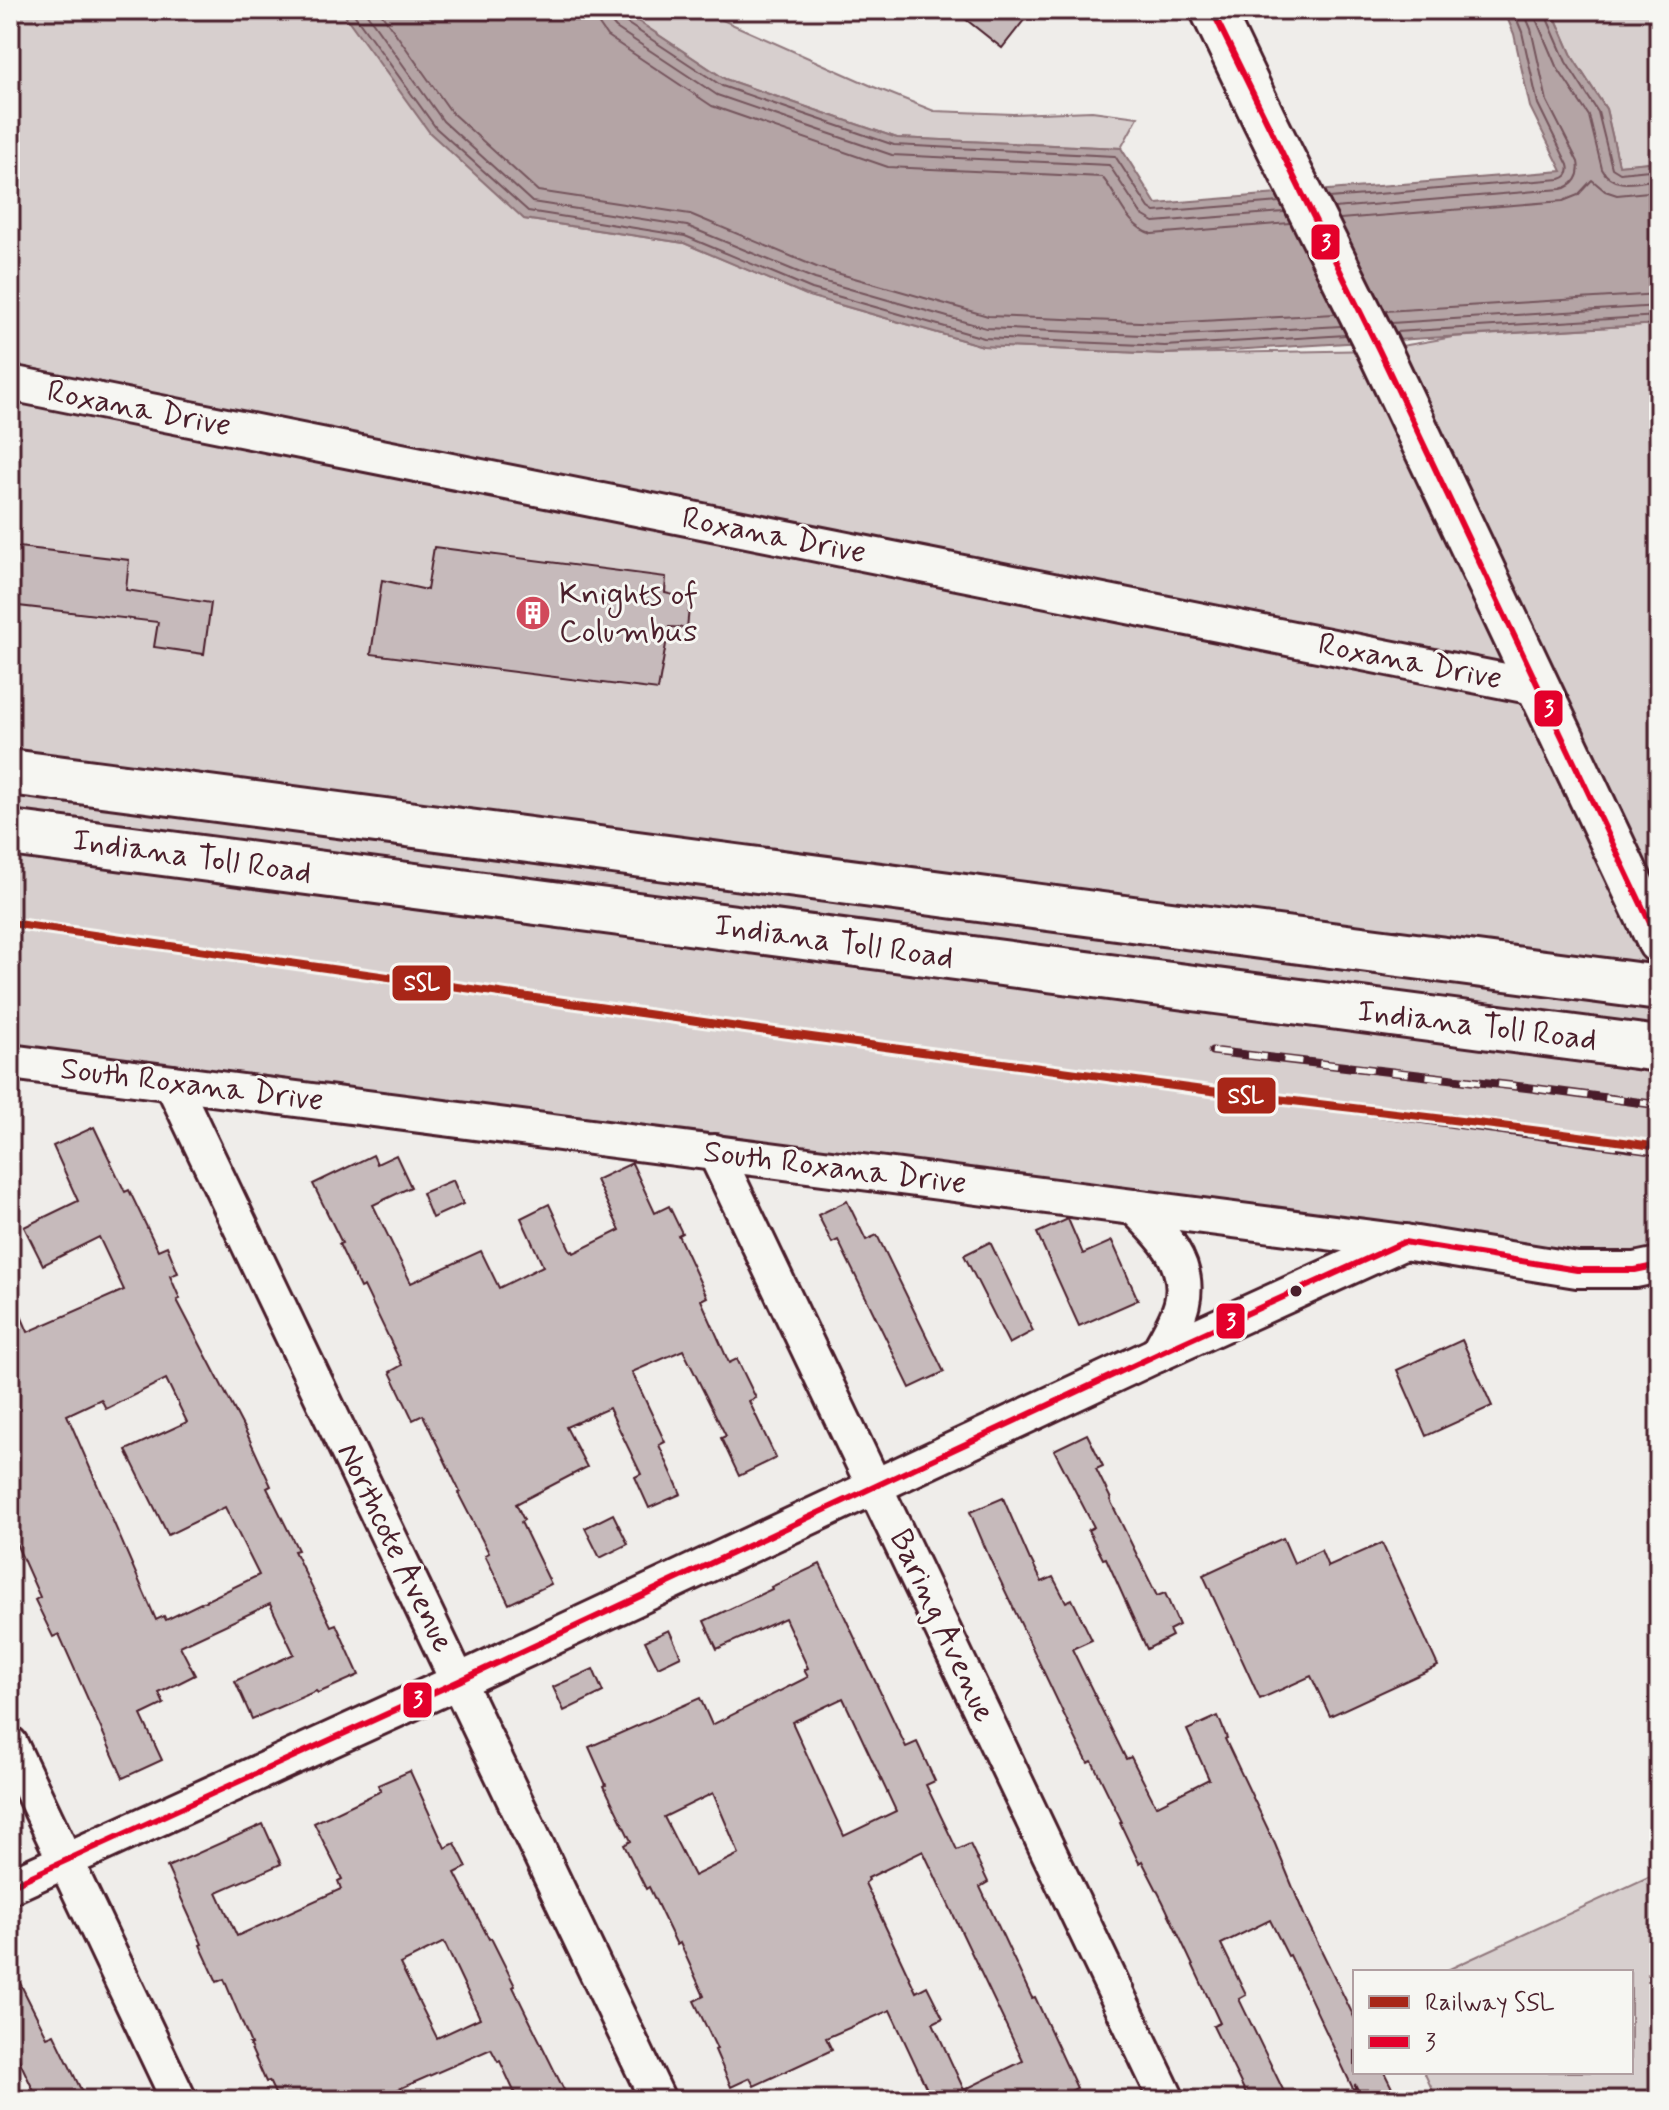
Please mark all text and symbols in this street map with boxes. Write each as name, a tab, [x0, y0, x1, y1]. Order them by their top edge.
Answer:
line badge: 3	[1310, 223, 1341, 261]
text: 3	[1321, 230, 1331, 258]
street label: Roxana Drive	[43, 371, 235, 447]
street label: Roxana Drive	[678, 498, 870, 574]
place label: Knights of Columbus	[559, 574, 698, 653]
building icon: Knights of Columbus	[514, 594, 552, 632]
street label: Roxana Drive	[1314, 624, 1506, 700]
line badge: 3	[1533, 689, 1564, 728]
text: 3	[1544, 696, 1554, 724]
street label: Indiana Toll Road	[70, 819, 314, 895]
street label: Indiana Toll Road	[712, 904, 956, 980]
line badge: SSL	[391, 964, 452, 1002]
text: SSL	[404, 970, 440, 998]
street label: Indiana Toll Road	[1355, 990, 1599, 1062]
street label: South Roxana Drive	[58, 1048, 326, 1122]
line badge: SSL	[1216, 1076, 1277, 1115]
text: SSL	[1228, 1083, 1264, 1111]
street label: South Roxana Drive	[701, 1131, 969, 1205]
unlabelled marker	[1288, 1283, 1304, 1299]
line badge: 3	[1215, 1302, 1246, 1340]
text: 3	[1226, 1309, 1236, 1337]
street label: Northcote Avenue	[326, 1436, 464, 1660]
street label: Baring Avenue	[879, 1523, 1005, 1729]
line badge: 3	[402, 1681, 433, 1719]
text: 3	[413, 1687, 423, 1715]
legend	[1353, 1970, 1633, 2074]
text: Railway SSL	[1425, 1988, 1555, 2019]
text: 3	[1425, 2028, 1436, 2059]

